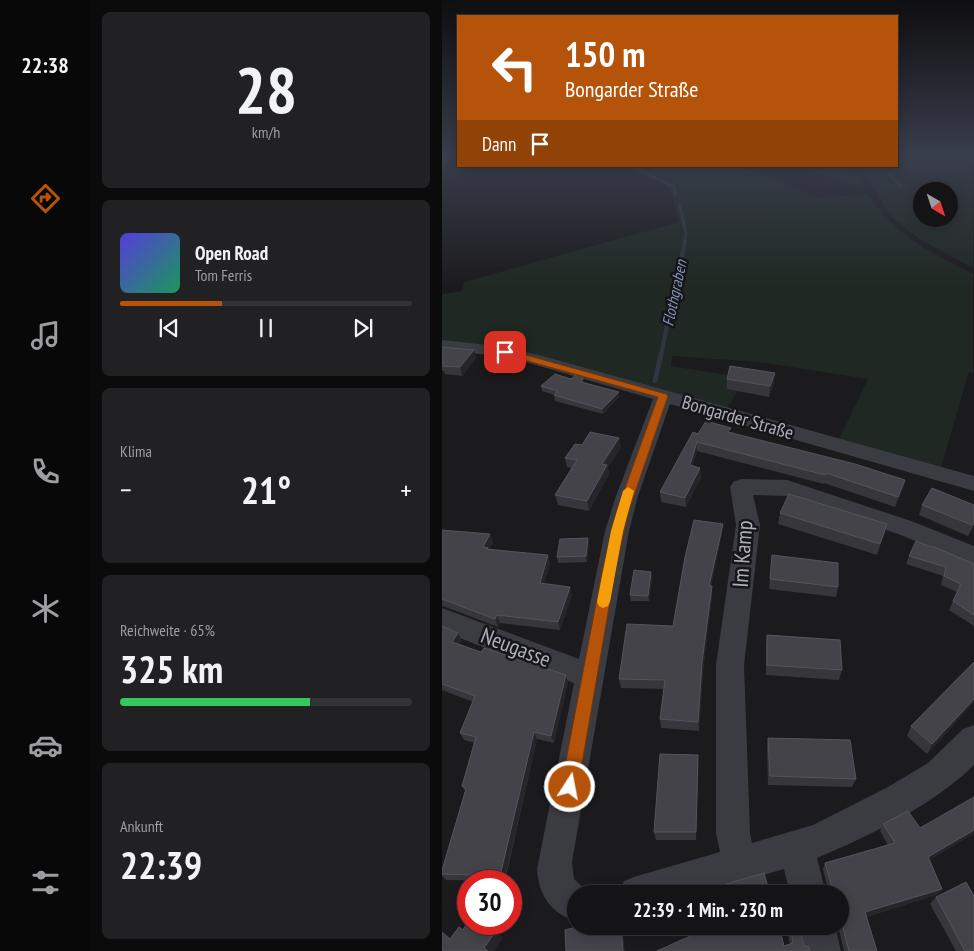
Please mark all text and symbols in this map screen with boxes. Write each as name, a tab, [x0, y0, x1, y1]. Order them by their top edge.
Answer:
text: 150 m	[565, 31, 646, 77]
icon: left	[482, 35, 547, 100]
text: 28	[235, 47, 297, 131]
text: 22:38	[21, 51, 69, 79]
text: Bongarder Straße	[565, 75, 698, 103]
text: km/h	[252, 122, 280, 142]
icon: arrive	[526, 130, 554, 158]
text: Dann	[482, 132, 516, 156]
icon: directions	[28, 181, 63, 216]
north arrow	[913, 182, 958, 228]
map controls	[913, 182, 958, 227]
text: Open Road	[195, 241, 268, 265]
water label: Flothgraben	[657, 257, 691, 328]
text: Tom Ferris	[195, 265, 252, 285]
icon: previous	[155, 314, 183, 342]
icon: pause	[252, 314, 280, 342]
icon: next	[349, 314, 377, 342]
icon: music	[28, 318, 63, 353]
pin	[484, 331, 526, 373]
icon: arrive	[491, 338, 519, 366]
street label: Bongarder Straße	[679, 390, 797, 444]
text: Klima	[120, 441, 152, 461]
icon: phone	[28, 454, 63, 489]
text: 21°	[241, 465, 291, 514]
text: −	[120, 471, 132, 508]
text: +	[400, 471, 412, 508]
street label: Im Kamp	[726, 520, 758, 588]
icon: climate	[28, 591, 63, 626]
text: Reichweite · 65%	[120, 620, 215, 640]
street label: Neugasse	[477, 621, 555, 673]
text: 325 km	[120, 644, 223, 693]
icon: car	[28, 728, 63, 763]
position arrow	[543, 760, 595, 812]
text: Ankunft	[120, 816, 163, 836]
text: 22:39	[120, 840, 202, 889]
icon: filters	[28, 865, 63, 900]
speed limit sign: 30	[457, 870, 522, 935]
text: 22:39 · 1 Min. · 230 m	[633, 898, 783, 922]

